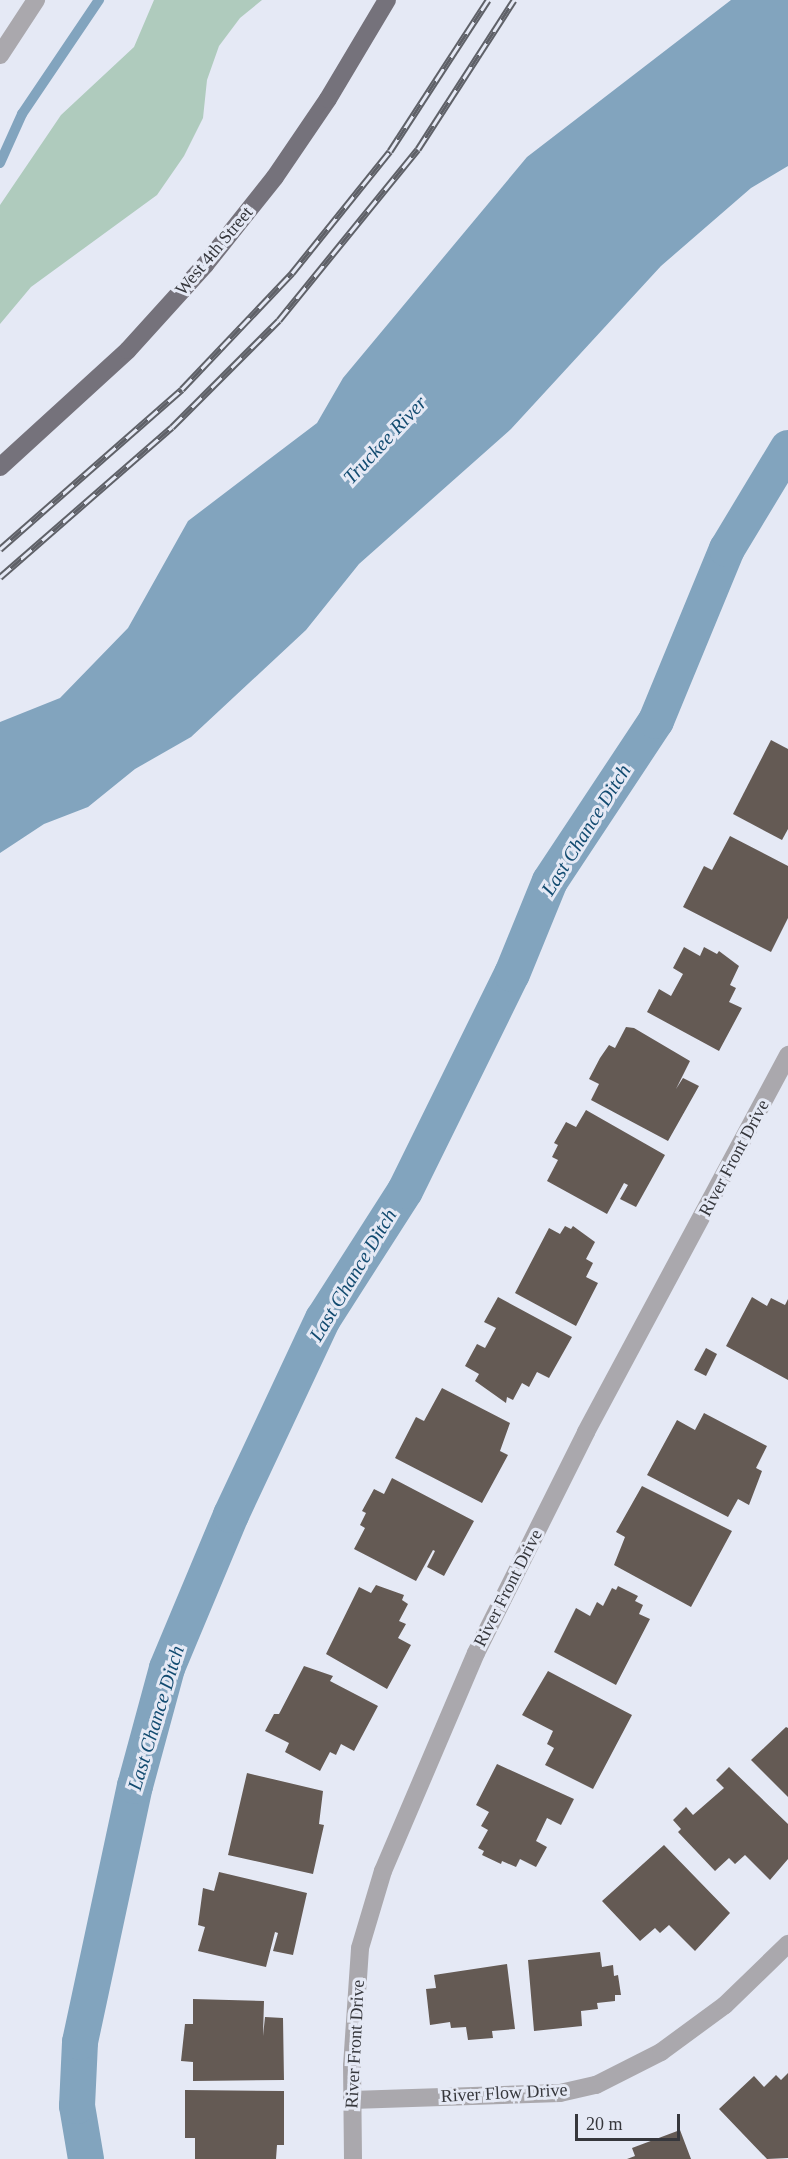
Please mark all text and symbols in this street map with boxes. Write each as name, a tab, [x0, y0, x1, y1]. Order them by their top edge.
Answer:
street label: West 4th Street	[171, 202, 257, 300]
water label: Truckee River	[338, 391, 432, 489]
water label: Last Chance Ditch	[536, 760, 636, 900]
street label: River Front Drive	[694, 1096, 774, 1220]
water label: Last Chance Ditch	[304, 1205, 402, 1345]
street label: River Front Drive	[469, 1526, 547, 1650]
water label: Last Chance Ditch	[123, 1643, 189, 1793]
street label: River Front Drive	[341, 1979, 369, 2109]
street label: River Flow Drive	[440, 2079, 568, 2107]
scale bar	[578, 2102, 683, 2140]
text: 20 m	[586, 2114, 623, 2134]

